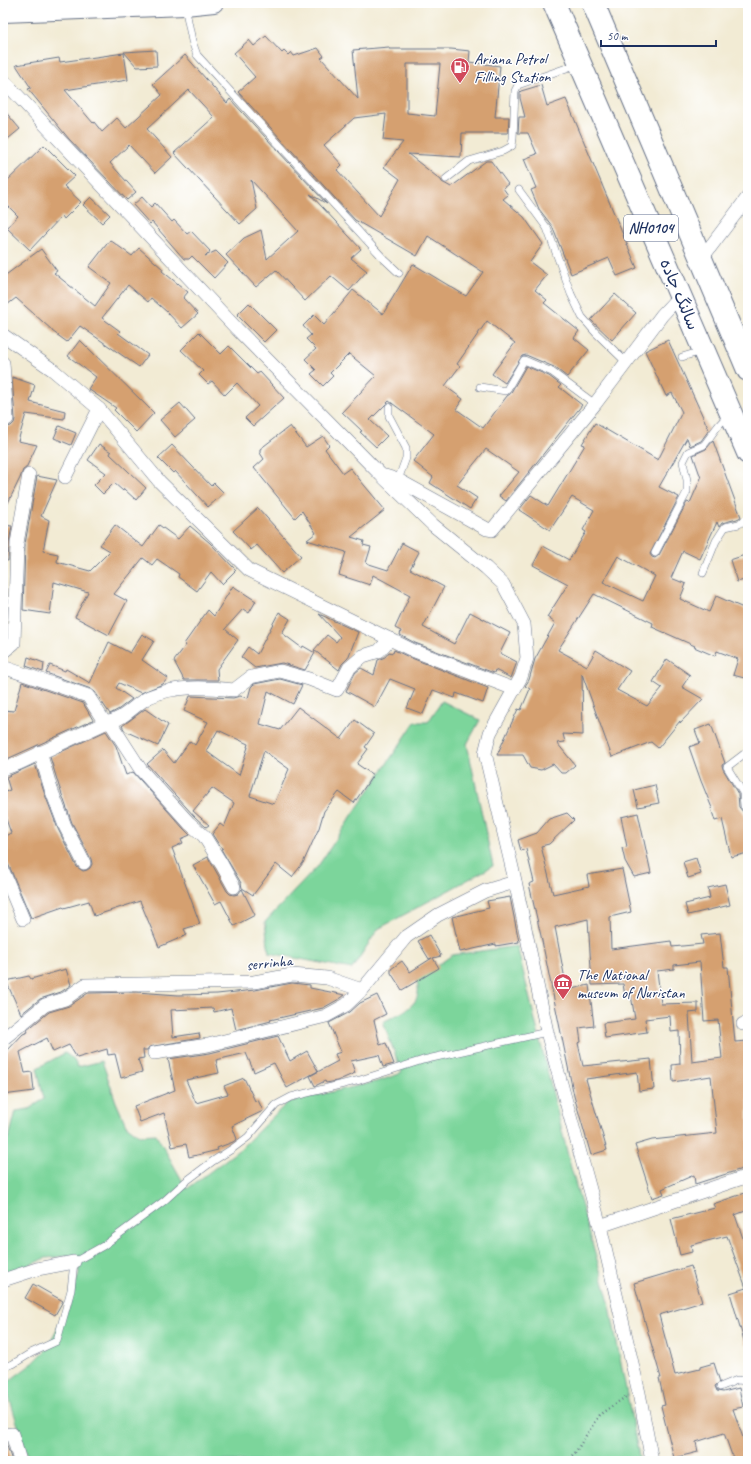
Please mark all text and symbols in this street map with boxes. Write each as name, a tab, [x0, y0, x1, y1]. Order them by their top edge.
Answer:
scale bar	[601, 22, 716, 48]
text: 50 m	[607, 28, 629, 44]
place label: Ariana Petrol Filling Station	[474, 49, 551, 87]
fuel station icon: Ariana Petrol Filling Station	[449, 56, 471, 84]
road number: NH0104	[624, 215, 678, 241]
street label: سالنگ جاده	[655, 256, 703, 333]
street label: serrinha	[245, 950, 295, 975]
place label: The National museum of Nuristan	[577, 965, 685, 1003]
museum icon: The National museum of Nuristan	[552, 972, 574, 1000]

